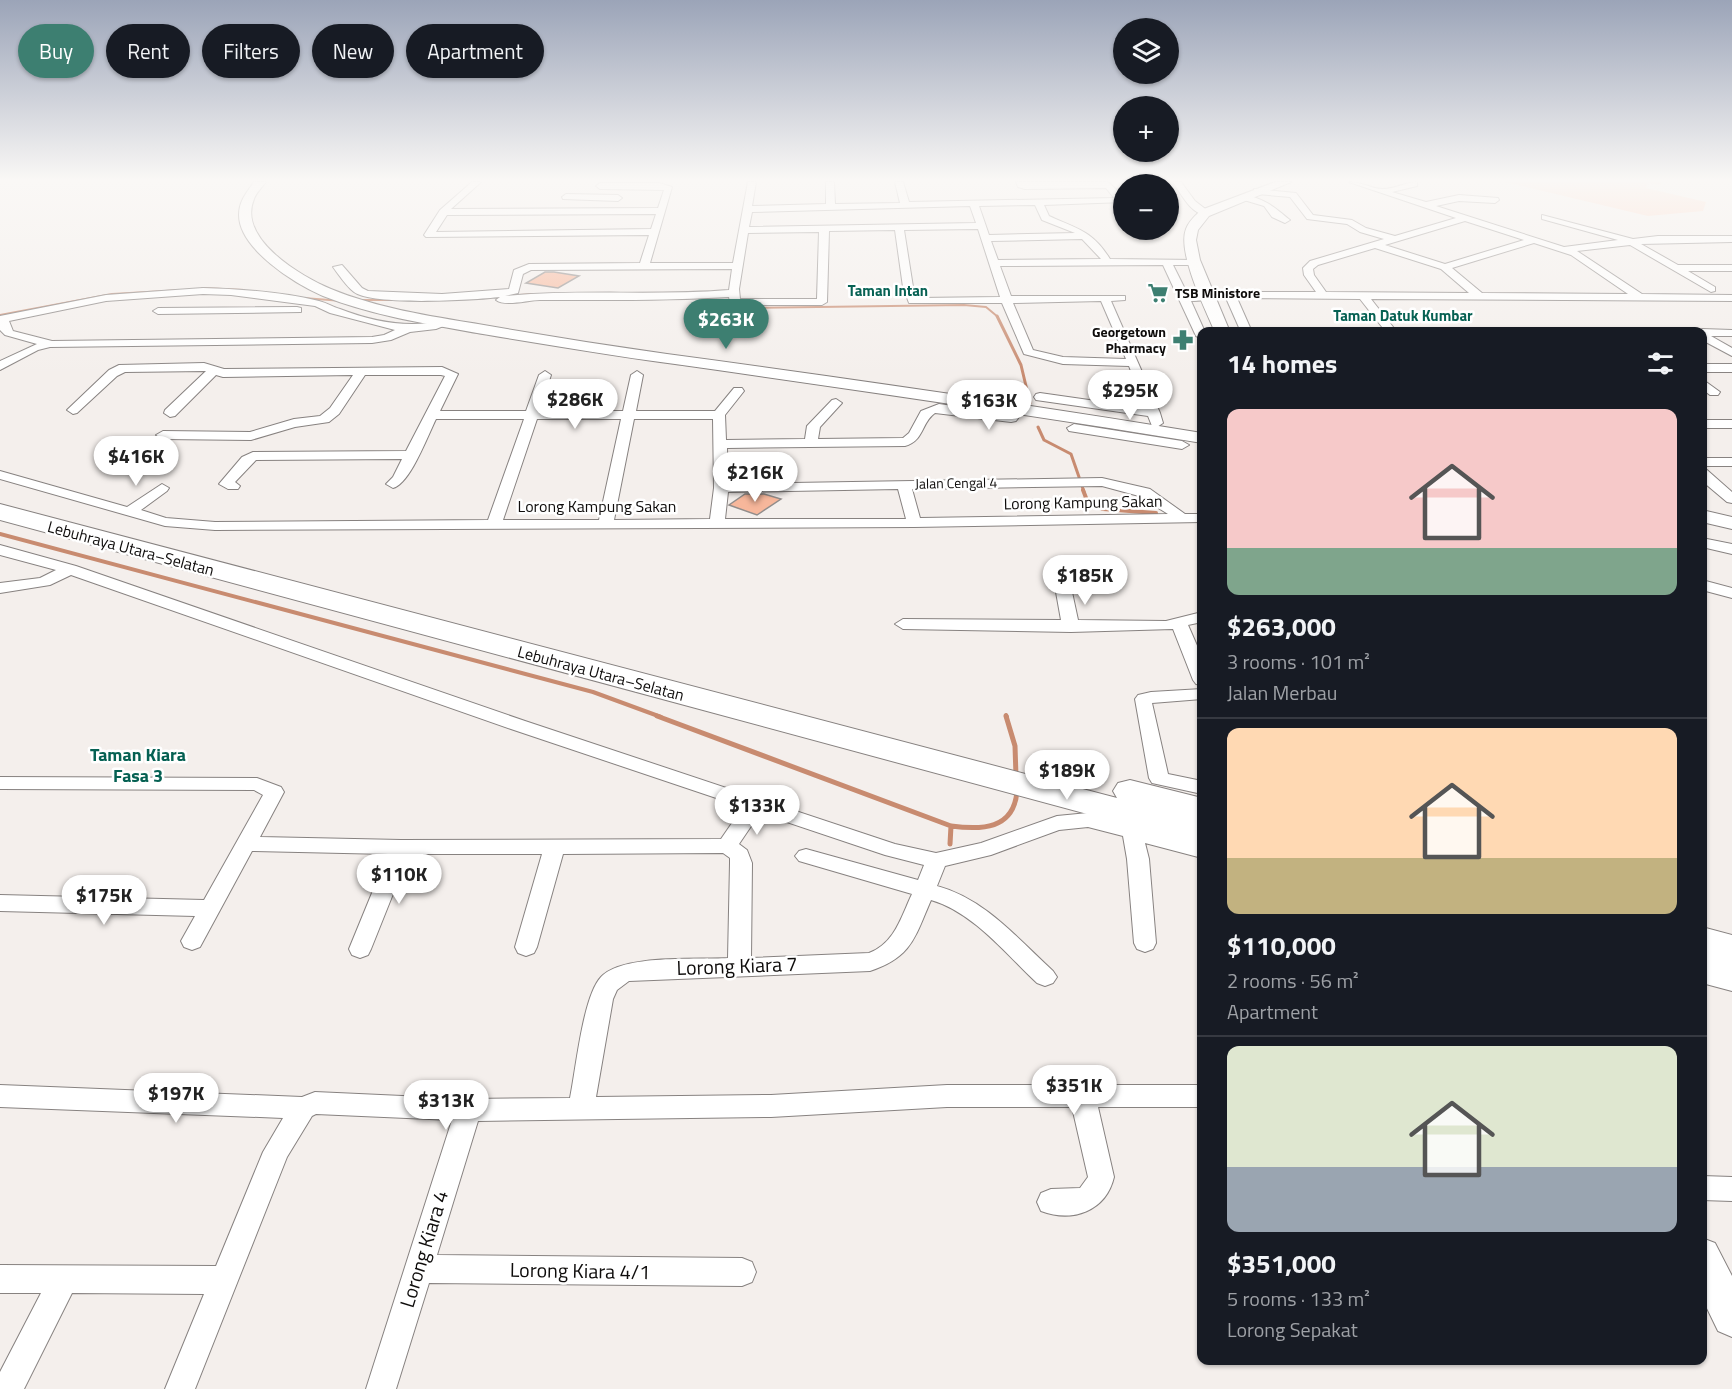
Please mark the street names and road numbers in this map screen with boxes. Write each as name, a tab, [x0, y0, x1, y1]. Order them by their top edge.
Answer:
street label: Jalan Cengal 4	[915, 471, 997, 494]
street label: Lorong Kampung Sakan	[1003, 489, 1163, 515]
street label: Lorong Kampung Sakan	[518, 494, 676, 518]
street label: Lebuhraya Utara–Selatan	[45, 514, 217, 582]
street label: Lebuhraya Utara–Selatan	[515, 639, 687, 707]
street label: Lorong Kiara 7	[676, 948, 798, 983]
street label: Lorong Kiara 4	[391, 1186, 456, 1311]
street label: Lorong Kiara 4/1	[509, 1254, 651, 1287]

